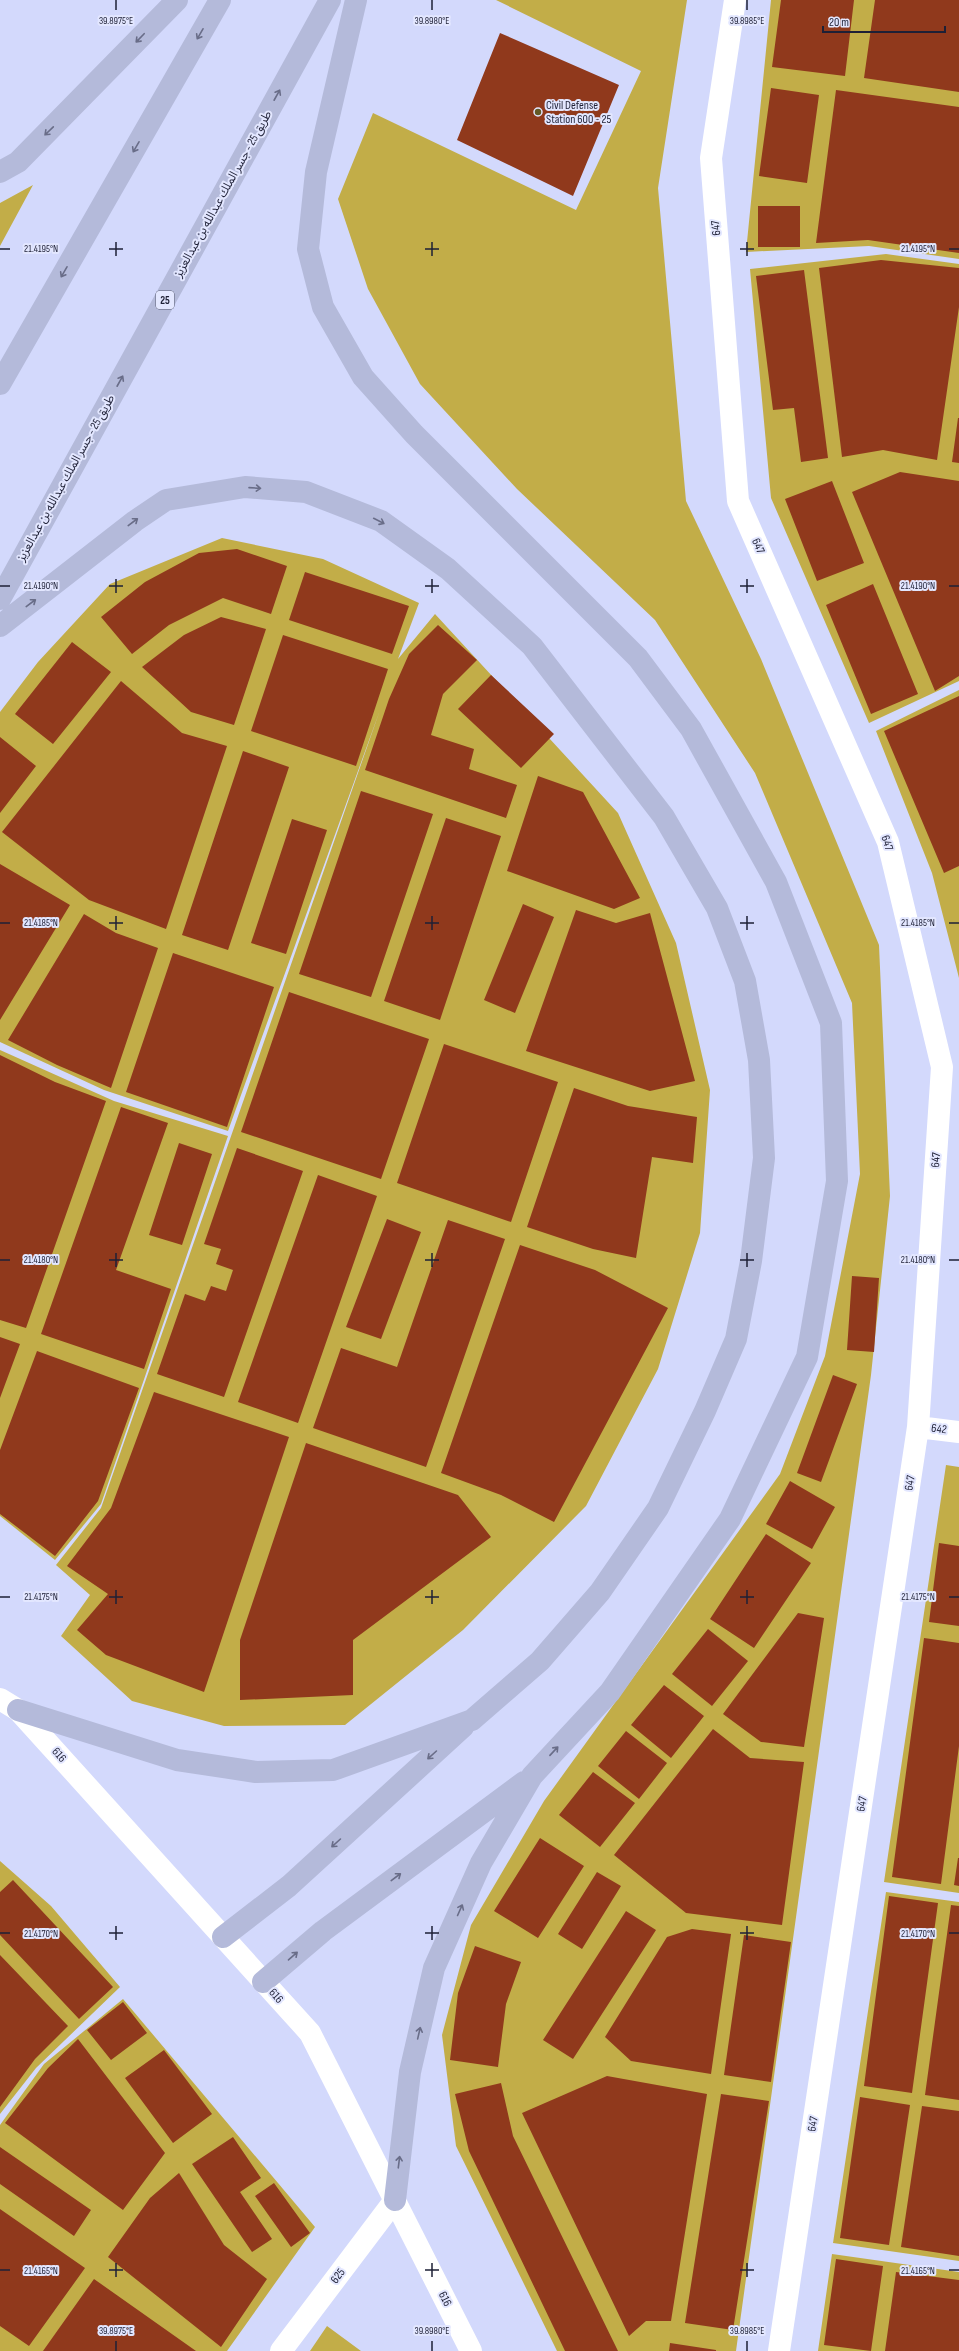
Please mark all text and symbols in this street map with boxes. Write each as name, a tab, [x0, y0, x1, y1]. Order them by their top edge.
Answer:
scale bar	[823, 8, 945, 34]
text: 39.8975°E	[99, 15, 133, 27]
text: 39.8980°E	[415, 15, 449, 27]
text: 39.8985°E	[730, 15, 764, 27]
text: 20 m	[829, 15, 849, 30]
one-way arrow	[196, 28, 204, 40]
one-way arrow	[135, 33, 145, 43]
one-way arrow	[274, 89, 281, 101]
place label: Civil Defense Station 600 - 25	[546, 98, 611, 127]
marker: Civil Defense Station 600 - 25	[533, 107, 543, 117]
street label: طريق 25 - جسر الملك عبدالله بن عبدالعزيز	[170, 108, 275, 281]
one-way arrow	[44, 126, 54, 136]
one-way arrow	[131, 141, 139, 153]
street label: 647	[708, 220, 724, 236]
text: 21.4195°N	[24, 243, 58, 255]
text: 21.4195°N	[901, 243, 935, 255]
one-way arrow	[60, 266, 68, 278]
road number: 25	[156, 291, 174, 309]
one-way arrow	[117, 375, 124, 387]
street label: طريق 25 - جسر الملك عبدالله بن عبدالعزيز	[13, 392, 118, 565]
one-way arrow	[248, 485, 261, 492]
one-way arrow	[128, 518, 139, 527]
one-way arrow	[373, 518, 385, 525]
street label: 647	[748, 536, 768, 556]
text: 21.4190°N	[24, 580, 58, 592]
text: 21.4190°N	[901, 580, 935, 592]
one-way arrow	[25, 598, 36, 607]
street label: 647	[878, 833, 897, 853]
text: 21.4185°N	[24, 917, 58, 929]
text: 21.4185°N	[901, 917, 935, 929]
street label: 647	[928, 1152, 944, 1168]
text: 21.4180°N	[24, 1254, 58, 1266]
text: 21.4180°N	[901, 1254, 935, 1266]
street label: 642	[930, 1420, 948, 1438]
street label: 647	[901, 1474, 919, 1492]
text: 21.4175°N	[24, 1591, 58, 1603]
text: 21.4175°N	[901, 1591, 935, 1603]
street label: 616	[49, 1745, 69, 1765]
one-way arrow	[550, 1746, 559, 1757]
one-way arrow	[427, 1751, 438, 1760]
street label: 647	[853, 1795, 871, 1813]
one-way arrow	[331, 1838, 341, 1847]
one-way arrow	[390, 1873, 401, 1881]
one-way arrow	[457, 1905, 464, 1917]
text: 21.4170°N	[24, 1928, 58, 1940]
text: 21.4170°N	[901, 1928, 935, 1940]
one-way arrow	[288, 1952, 298, 1961]
street label: 616	[266, 1986, 286, 2006]
one-way arrow	[416, 2027, 424, 2040]
street label: 647	[804, 2115, 822, 2133]
one-way arrow	[396, 2156, 403, 2169]
text: 21.4165°N	[24, 2265, 58, 2277]
street label: 625	[327, 2265, 349, 2287]
text: 21.4165°N	[901, 2265, 935, 2277]
street label: 616	[435, 2289, 455, 2309]
text: 39.8975°E	[99, 2325, 133, 2337]
text: 39.8980°E	[415, 2325, 449, 2337]
text: 39.8985°E	[730, 2325, 764, 2337]

